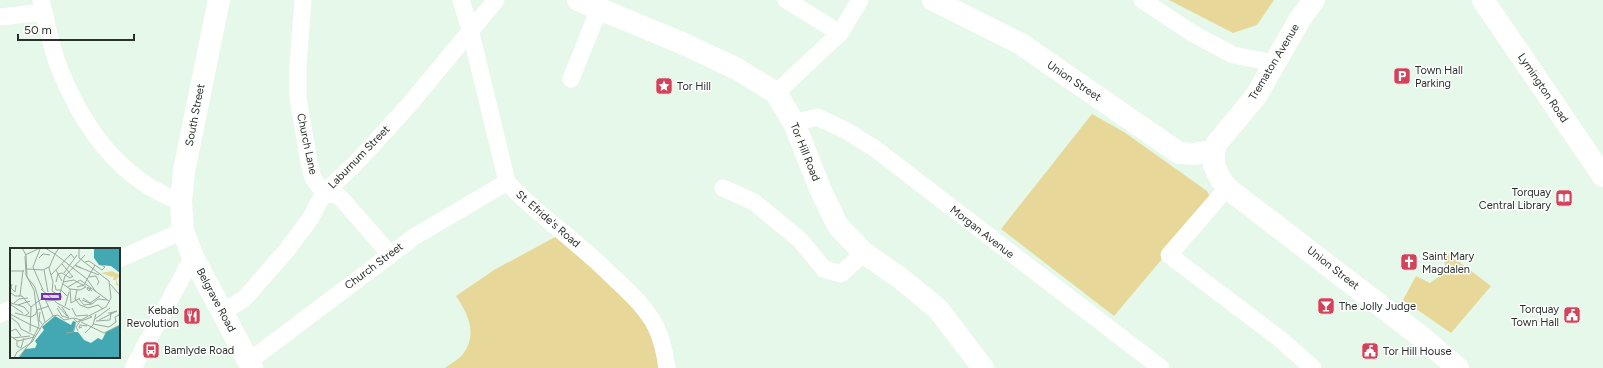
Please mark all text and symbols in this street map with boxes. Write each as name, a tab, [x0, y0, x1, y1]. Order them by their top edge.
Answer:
scale bar	[18, 16, 134, 42]
street label: Trematon Avenue	[1246, 21, 1302, 103]
text: 50 m	[24, 23, 52, 37]
street label: Lymington Road	[1515, 51, 1571, 125]
street label: Union Street	[1044, 58, 1104, 104]
place label: Town Hall Parking	[1415, 64, 1463, 90]
parking icon: Town Hall Parking	[1392, 66, 1412, 86]
place icon: Tor Hill	[654, 76, 674, 96]
place label: Tor Hill	[677, 80, 711, 93]
street label: South Street	[183, 83, 207, 147]
street label: Church Lane	[294, 112, 320, 176]
street label: Tor Hill Road	[787, 121, 823, 183]
street label: Laburnum Street	[326, 123, 392, 191]
place label: Torquay Central Library	[1479, 186, 1551, 212]
street label: St. Efride's Road	[513, 188, 583, 250]
library icon: Torquay Central Library	[1554, 188, 1574, 208]
street label: Morgan Avenue	[947, 203, 1017, 261]
street label: Church Street	[342, 240, 406, 292]
street label: Union Street	[1304, 244, 1362, 292]
inset map	[10, 248, 120, 358]
place label: Saint Mary Magdalen	[1422, 250, 1475, 276]
church icon: Saint Mary Magdalen	[1399, 252, 1419, 272]
street label: Belgrave Road	[194, 266, 238, 334]
bar icon: The Jolly Judge	[1316, 296, 1336, 316]
place label: The Jolly Judge	[1339, 300, 1416, 313]
place label: Torquay Town Hall	[1511, 303, 1559, 329]
place label: Kebab Revolution	[126, 304, 179, 330]
public building icon: Torquay Town Hall	[1562, 305, 1582, 325]
restaurant icon: Kebab Revolution	[182, 306, 202, 326]
bus stop icon: Bamlyde Road	[141, 340, 161, 360]
public building icon: Tor Hill House	[1360, 341, 1380, 361]
place label: Bamlyde Road	[164, 344, 234, 357]
place label: Tor Hill House	[1383, 345, 1452, 358]

